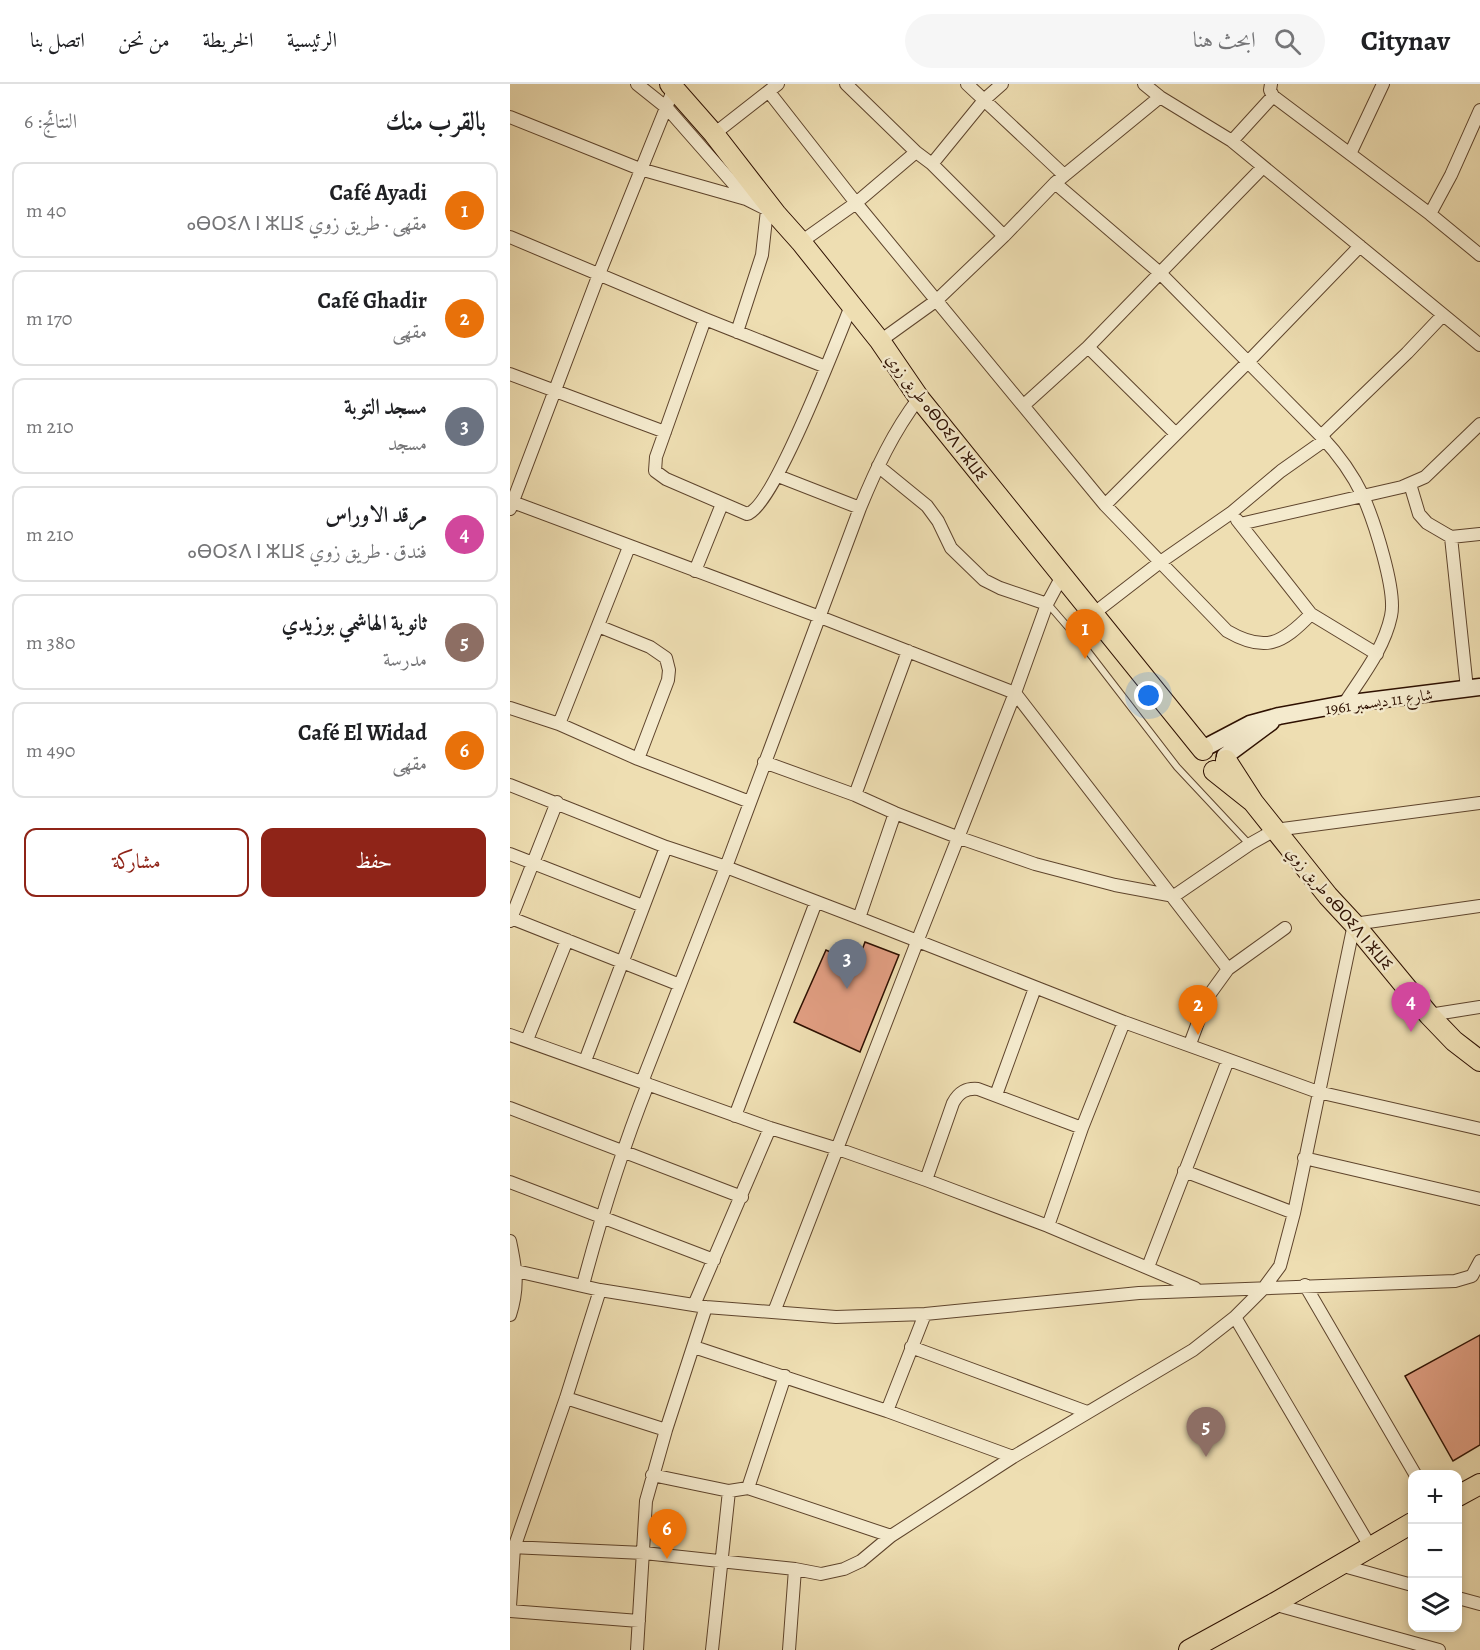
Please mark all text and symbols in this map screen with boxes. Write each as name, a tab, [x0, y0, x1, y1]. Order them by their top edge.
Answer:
search box	[905, 14, 1325, 68]
text: Citynav	[1361, 22, 1450, 60]
text: ابحث هنا	[1193, 25, 1256, 55]
icon: search	[1271, 25, 1304, 58]
text: اتصل بنا	[30, 26, 85, 54]
text: من نحن	[118, 26, 170, 54]
text: الخريطة	[203, 26, 254, 54]
text: الرئيسية	[287, 26, 337, 54]
text: بالقرب منك	[385, 104, 486, 139]
text: النتائج: 6	[24, 108, 77, 135]
text: Café Ayadi	[330, 178, 427, 208]
text: 40 m	[26, 197, 66, 224]
text: 1	[461, 197, 468, 224]
text: مقهى · طريق زوي ⴰⴱⵔⵉⴷ ⵏ ⵣⵡⵉ	[186, 210, 427, 237]
text: Café Ghadir	[318, 286, 427, 316]
text: 170 m	[26, 305, 73, 332]
text: 2	[460, 305, 469, 332]
text: مقهى	[392, 318, 427, 345]
street label: طريق زوي ⴰⴱⵔⵉⴷ ⵏ ⵣⵡⵉ	[880, 349, 992, 487]
text: مسجد التوبة	[344, 392, 427, 422]
text: 210 m	[26, 413, 74, 440]
text: 3	[460, 413, 469, 440]
text: مسجد	[388, 430, 427, 457]
text: مرقد الاوراس	[325, 500, 427, 530]
text: 210 m	[26, 521, 74, 548]
text: 4	[460, 521, 469, 548]
text: فندق · طريق زوي ⴰⴱⵔⵉⴷ ⵏ ⵣⵡⵉ	[187, 538, 427, 565]
text: ثانوية الهاشمي بوزيدي	[281, 608, 427, 638]
pin: 1	[1066, 610, 1104, 659]
text: 380 m	[26, 629, 75, 656]
text: 5	[460, 629, 469, 656]
text: مدرسة	[383, 646, 427, 673]
your location	[1134, 681, 1163, 710]
street label: شارع 11 ديسمبر 1961	[1324, 684, 1435, 722]
text: Café El Widad	[298, 718, 427, 748]
text: 490 m	[26, 737, 75, 764]
text: 6	[460, 737, 469, 764]
text: مقهى	[392, 750, 427, 777]
button: مشاركة	[24, 828, 249, 897]
button: حفظ	[261, 828, 486, 897]
street label: طريق زوي ⴰⴱⵔⵉⴷ ⵏ ⵣⵡⵉ	[1280, 842, 1397, 976]
pin: 3	[828, 940, 866, 989]
pin: 4	[1392, 982, 1430, 1032]
pin: 2	[1178, 986, 1218, 1035]
pin: 5	[1186, 1408, 1226, 1457]
map controls	[1408, 1470, 1462, 1632]
button: +	[1408, 1470, 1462, 1524]
pin: 6	[648, 1510, 686, 1559]
button: −	[1408, 1524, 1462, 1578]
button: layers	[1408, 1578, 1462, 1632]

